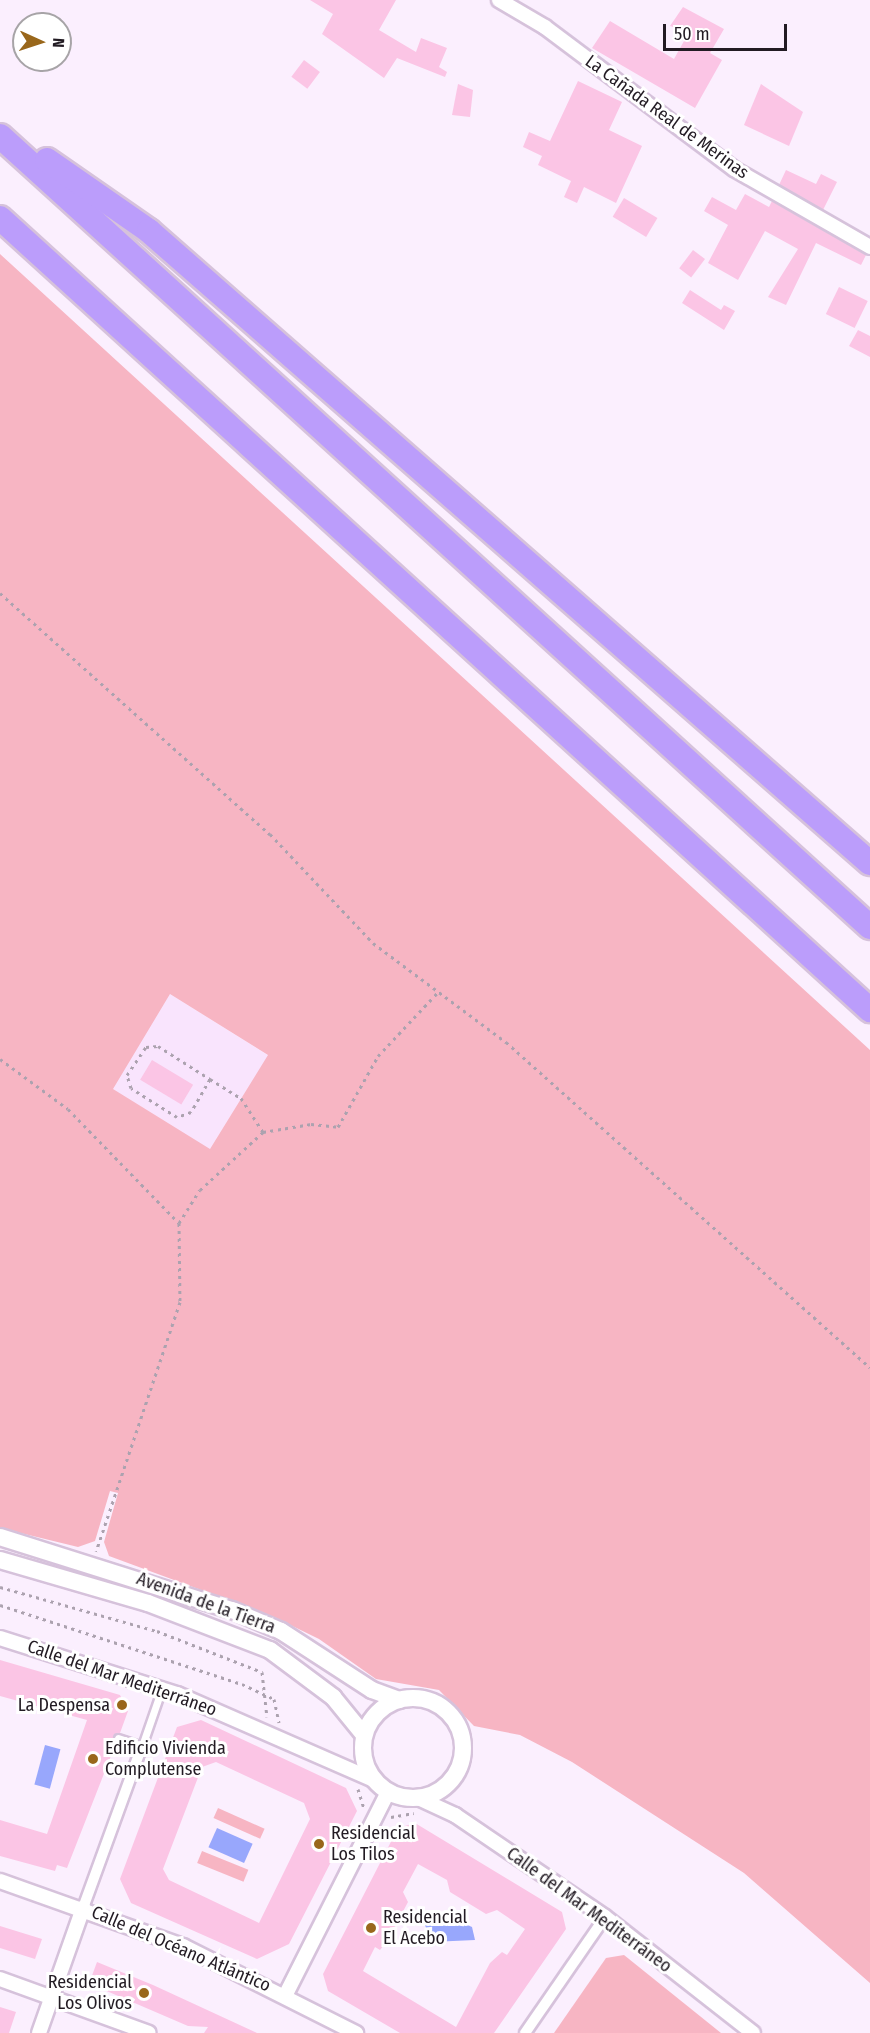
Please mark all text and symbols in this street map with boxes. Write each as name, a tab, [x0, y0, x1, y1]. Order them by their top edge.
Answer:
north arrow	[12, 12, 72, 72]
scale bar	[666, 12, 790, 50]
text: 50 m	[674, 23, 710, 45]
text: N	[49, 38, 68, 48]
street label: La Cañada Real de Merinas	[581, 50, 753, 184]
street label: Avenida de la Tierra	[134, 1568, 278, 1638]
street label: Calle del Mar Mediterráneo	[24, 1635, 220, 1721]
place label: La Despensa	[18, 1694, 110, 1716]
marker: La Despensa	[115, 1698, 129, 1712]
place label: Edificio Vivienda Complutense	[105, 1738, 226, 1780]
marker: Edificio Vivienda Complutense	[86, 1752, 100, 1766]
place label: Residencial Los Tilos	[331, 1823, 415, 1866]
marker: Residencial Los Tilos	[312, 1837, 326, 1851]
street label: Calle del Mar Mediterráneo	[502, 1843, 676, 1977]
street label: Calle del Océano Atlántico	[88, 1901, 274, 1997]
place label: Residencial El Acebo	[383, 1907, 467, 1950]
marker: Residencial El Acebo	[364, 1921, 378, 1935]
place label: Residencial Los Olivos	[48, 1972, 132, 2014]
marker: Residencial Los Olivos	[137, 1986, 151, 2000]

